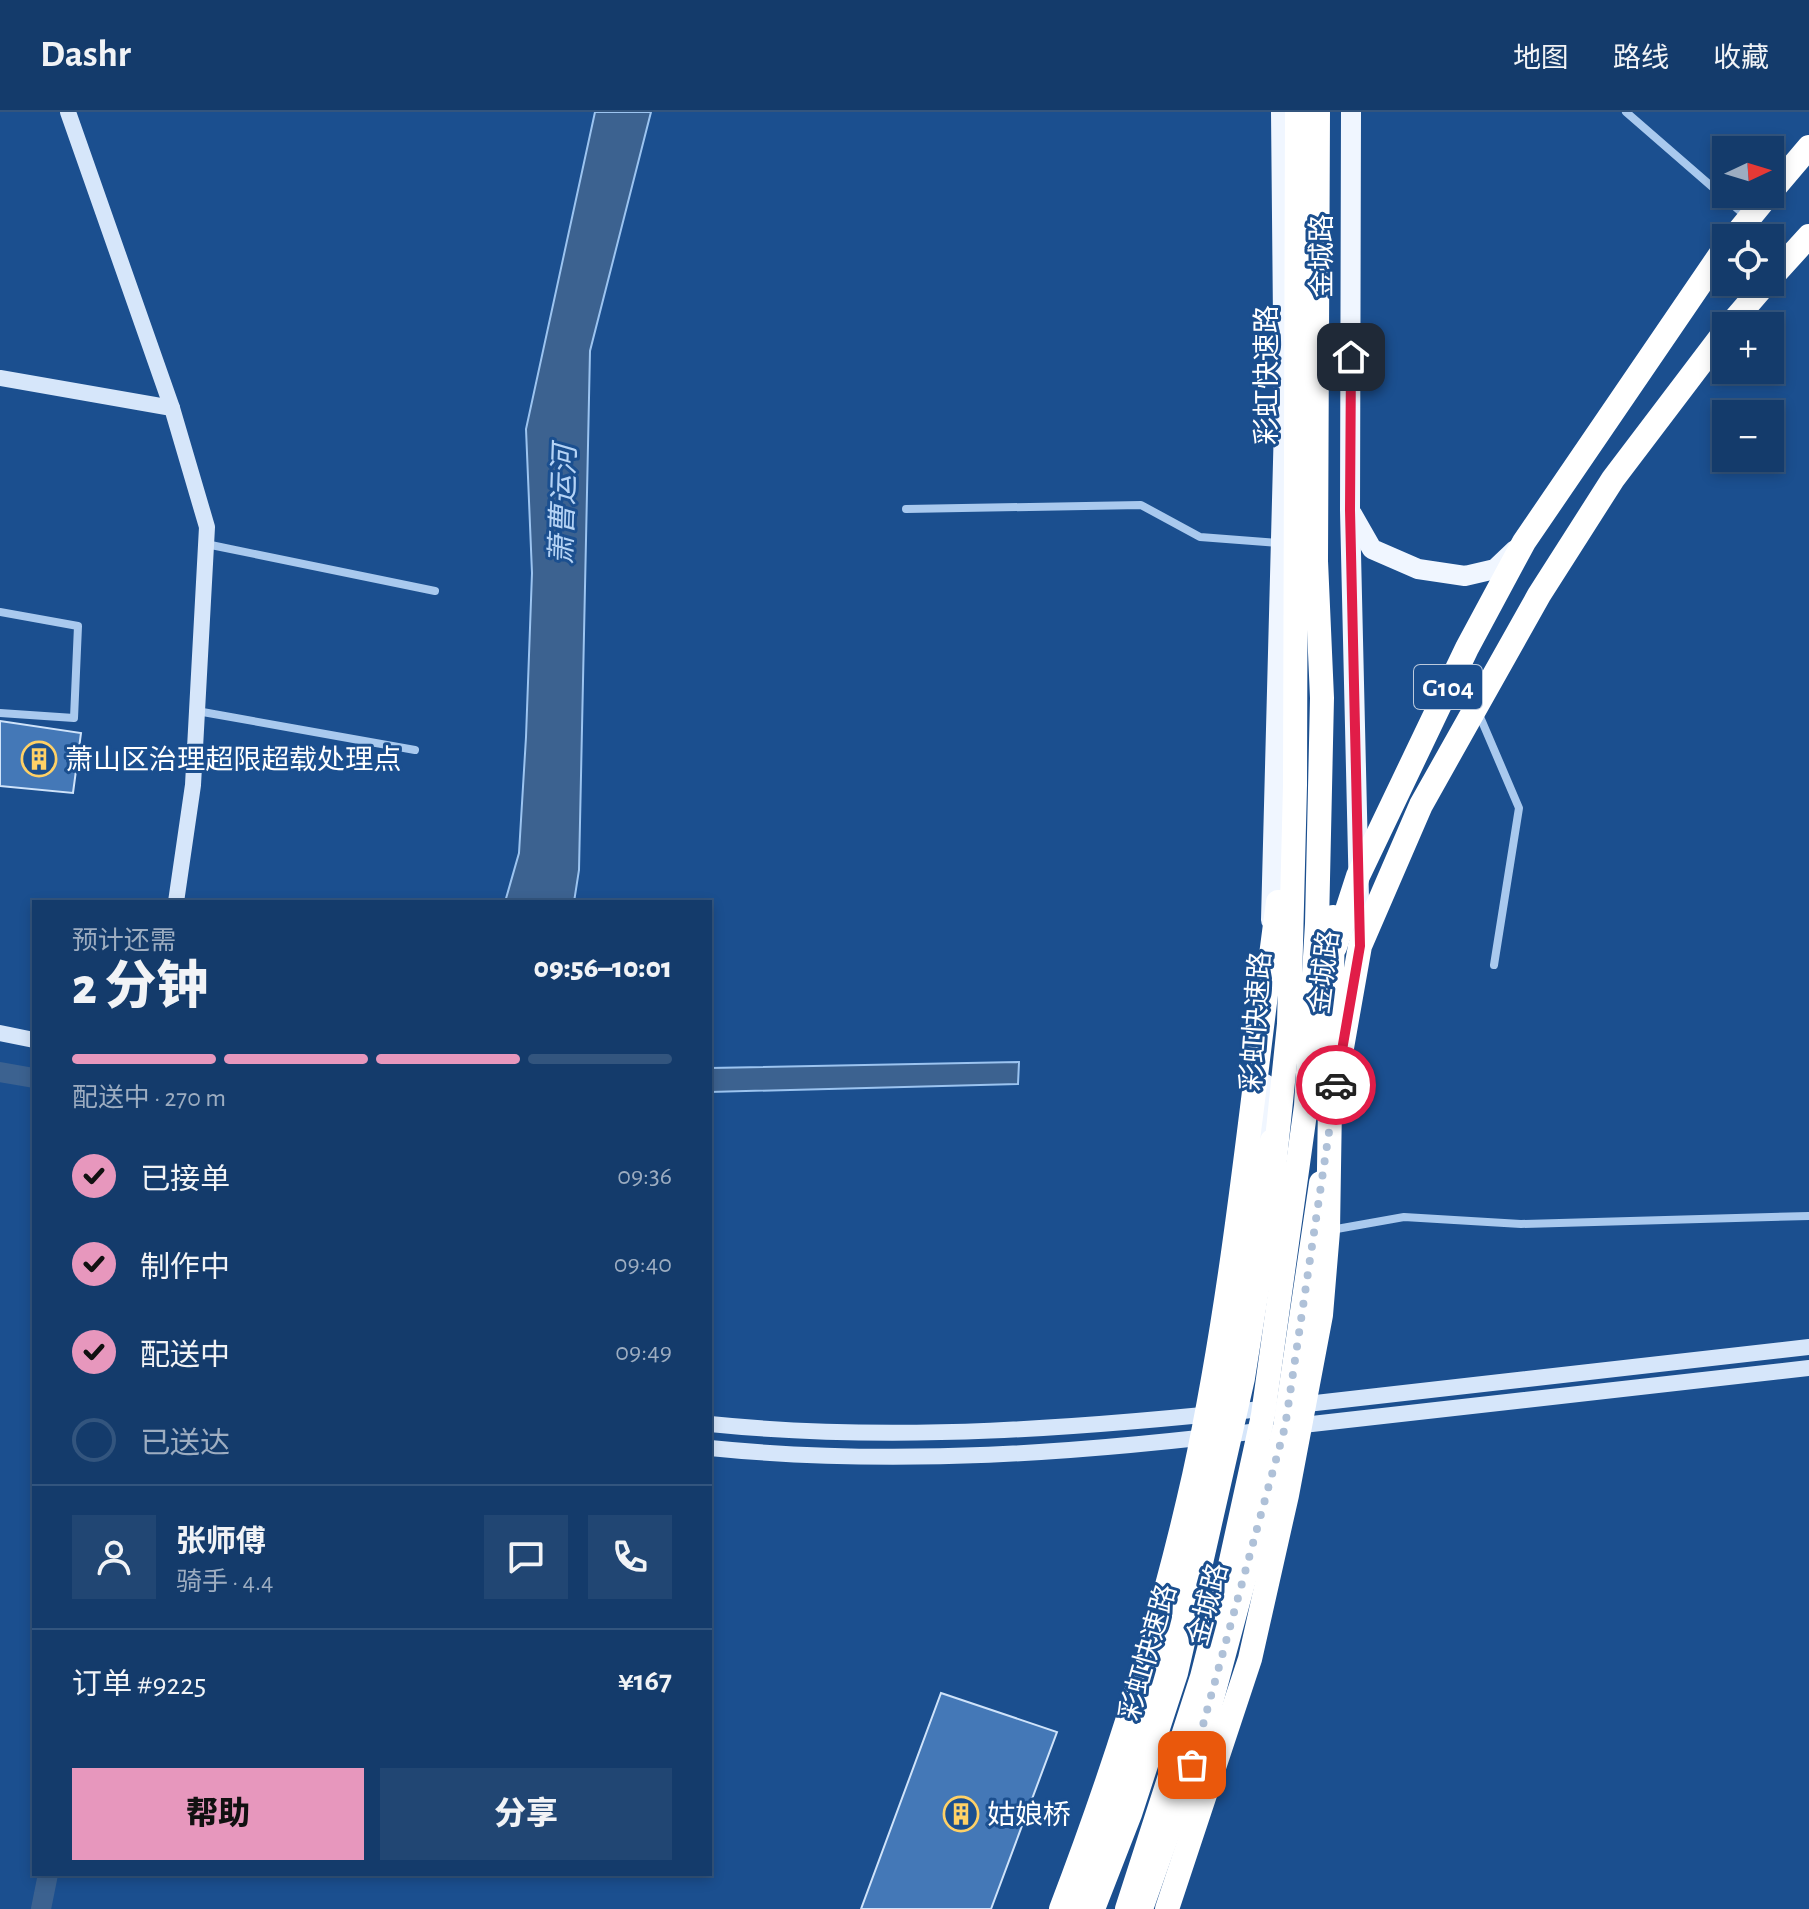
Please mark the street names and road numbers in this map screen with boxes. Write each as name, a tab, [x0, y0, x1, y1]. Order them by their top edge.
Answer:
street label: 金城路	[1307, 214, 1337, 298]
street label: 彩虹快速路	[1252, 305, 1282, 445]
road number: G104	[1414, 665, 1482, 709]
street label: 金城路	[1304, 929, 1344, 1016]
street label: 彩虹快速路	[1236, 950, 1276, 1092]
street label: 金城路	[1183, 1560, 1233, 1649]
street label: 彩虹快速路	[1114, 1581, 1182, 1724]

